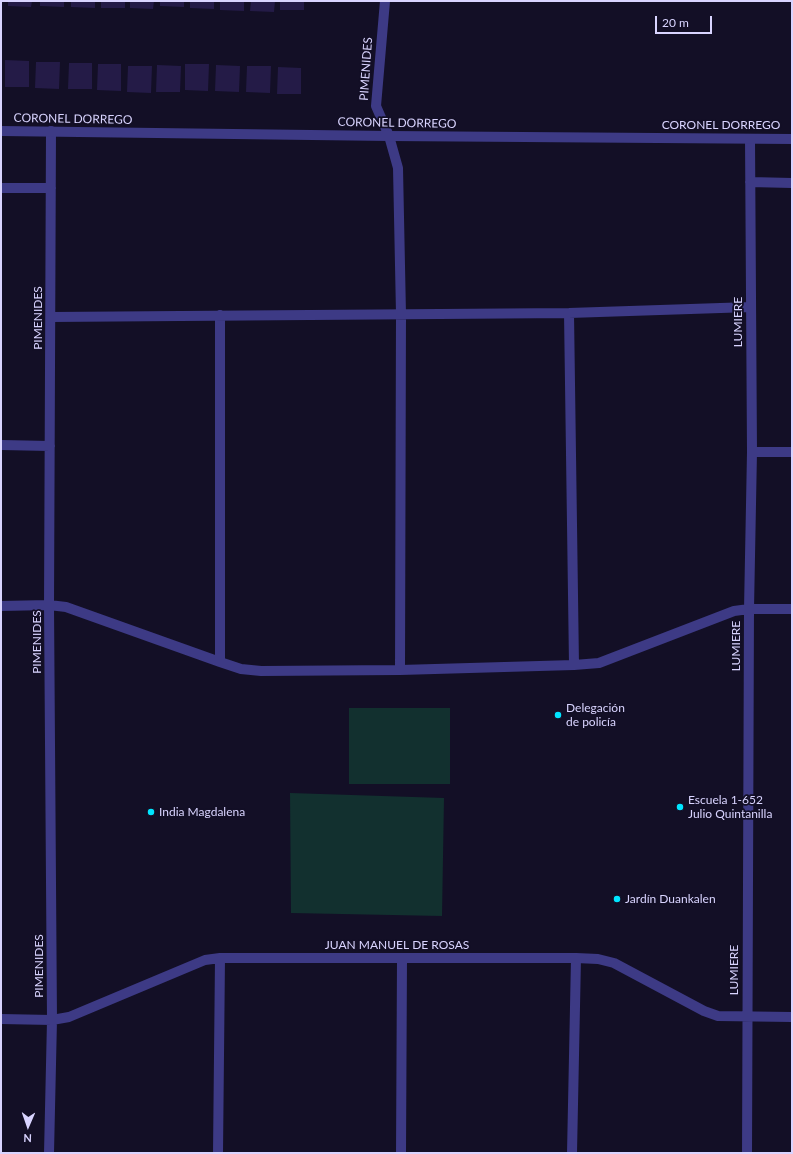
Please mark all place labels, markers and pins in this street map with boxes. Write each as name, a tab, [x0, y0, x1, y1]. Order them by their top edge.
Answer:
place label: Delegación de policía	[566, 701, 625, 729]
marker: Delegación de policía	[553, 710, 563, 720]
place label: Escuela 1-652 Julio Quintanilla	[688, 793, 772, 821]
marker: Escuela 1-652 Julio Quintanilla	[675, 802, 685, 812]
place label: India Magdalena	[159, 805, 245, 819]
marker: India Magdalena	[146, 807, 156, 817]
place label: Jardín Duankalen	[625, 892, 716, 906]
marker: Jardín Duankalen	[612, 894, 622, 904]

